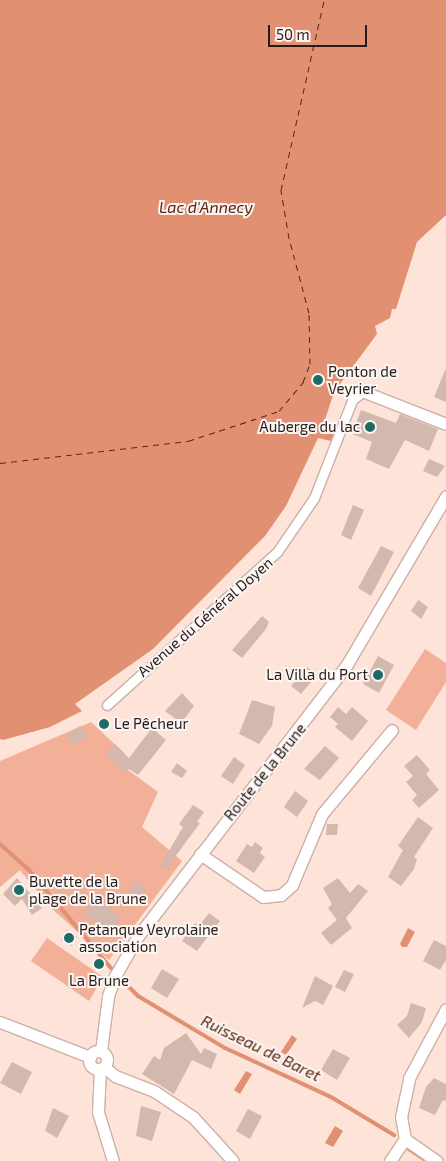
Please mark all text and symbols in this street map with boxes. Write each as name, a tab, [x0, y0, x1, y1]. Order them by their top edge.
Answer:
scale bar	[271, 15, 370, 47]
text: 50 m	[276, 25, 310, 43]
water label: Lac d'Annecy	[159, 197, 253, 217]
place label: Ponton de Veyrier	[328, 362, 397, 397]
marker: Ponton de Veyrier	[312, 374, 324, 386]
place label: Auberge du lac	[259, 418, 360, 436]
marker: Auberge du lac	[364, 421, 376, 433]
street label: Avenue du Général Doyen	[134, 553, 276, 681]
place label: La Villa du Port	[266, 666, 368, 684]
marker: La Villa du Port	[372, 669, 384, 681]
place label: Le Pêcheur	[114, 715, 189, 733]
marker: Le Pêcheur	[98, 718, 110, 730]
street label: Route de la Brune	[220, 720, 310, 824]
place label: Buvette de la plage de la Brune	[29, 872, 147, 907]
marker: Buvette de la plage de la Brune	[13, 884, 25, 896]
place label: Petanque Veyrolaine association	[79, 920, 219, 955]
marker: Petanque Veyrolaine association	[63, 932, 75, 944]
marker: La Brune	[93, 958, 105, 970]
place label: La Brune	[69, 972, 129, 990]
water label: Ruisseau de Baret	[198, 1011, 324, 1085]

